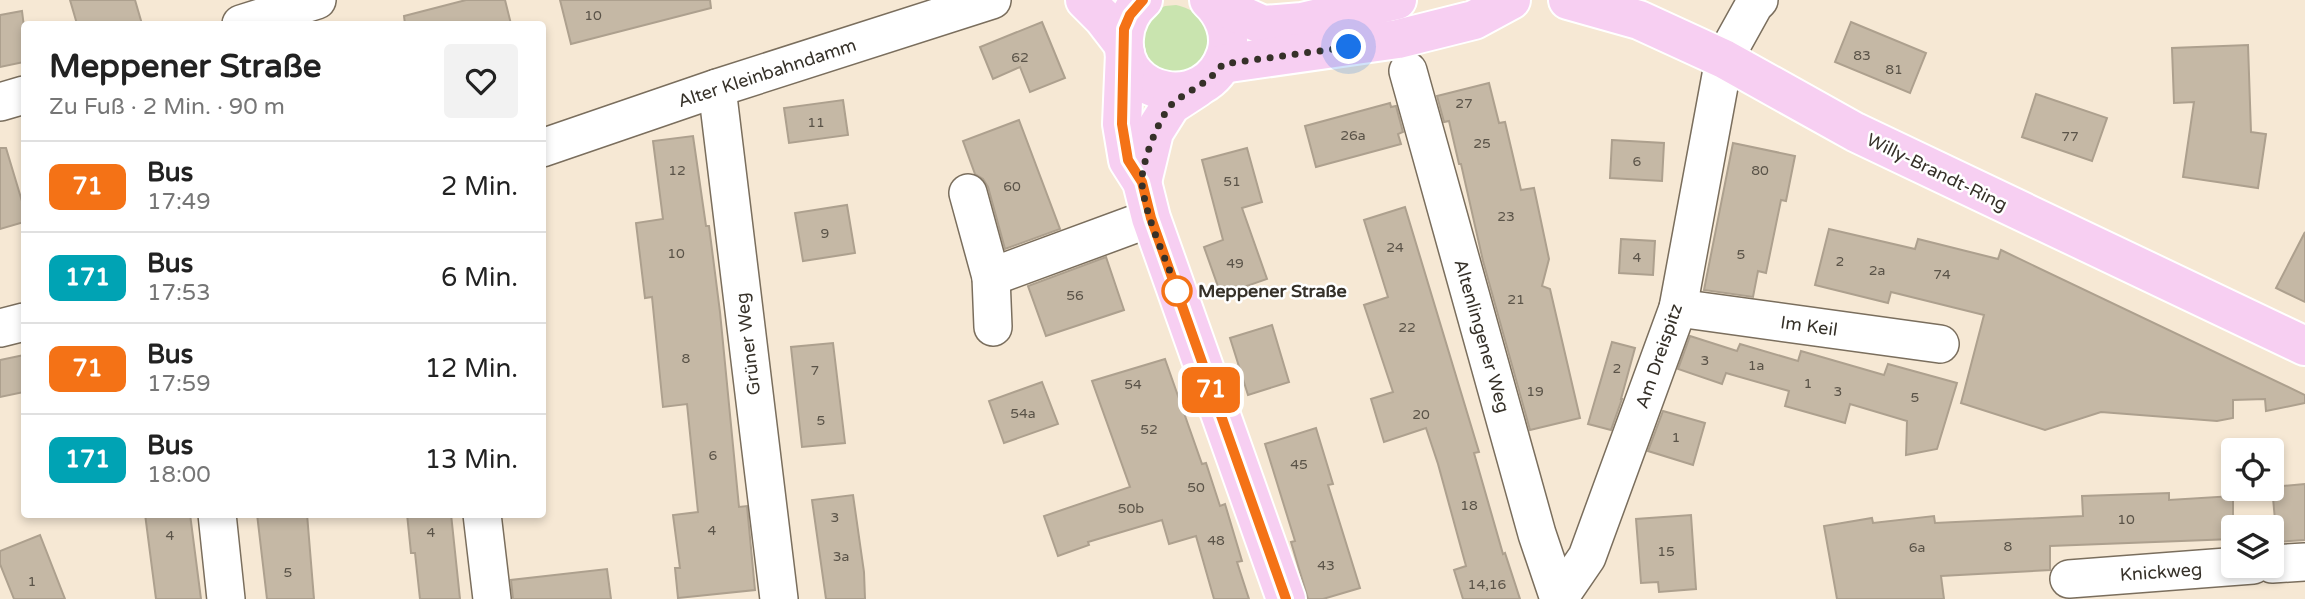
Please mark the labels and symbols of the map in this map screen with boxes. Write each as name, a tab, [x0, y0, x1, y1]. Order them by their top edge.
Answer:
house number: 10	[584, 7, 602, 24]
your location	[1331, 29, 1366, 64]
street label: Alter Kleinbahndamm	[675, 34, 859, 112]
house number: 83	[1853, 47, 1871, 64]
house number: 62	[1011, 49, 1029, 66]
house number: 81	[1885, 61, 1903, 78]
house number: 27	[1455, 95, 1473, 112]
house number: 11	[807, 114, 825, 131]
house number: 26a	[1340, 127, 1366, 144]
street label: Willy-Brandt-Ring	[1863, 128, 2011, 216]
house number: 77	[2061, 128, 2079, 145]
house number: 25	[1473, 135, 1491, 152]
house number: 6	[1633, 153, 1642, 170]
house number: 12	[668, 162, 686, 179]
house number: 80	[1751, 162, 1769, 179]
house number: 51	[1223, 173, 1241, 190]
house number: 60	[1003, 178, 1021, 195]
house number: 23	[1497, 208, 1515, 225]
house number: 9	[821, 225, 829, 242]
house number: 24	[1386, 239, 1404, 256]
house number: 10	[667, 245, 685, 262]
house number: 5	[1737, 246, 1745, 263]
house number: 4	[1633, 249, 1642, 266]
house number: 2	[1836, 253, 1844, 270]
house number: 49	[1226, 255, 1244, 272]
street label: Altenlingener Weg	[1450, 257, 1514, 415]
house number: 2a	[1869, 262, 1885, 279]
house number: 74	[1933, 266, 1951, 283]
marker: Meppener Straße	[1162, 276, 1192, 306]
place label: Meppener Straße	[1198, 280, 1347, 302]
house number: 56	[1066, 287, 1084, 304]
street label: Grüner Weg	[731, 291, 765, 397]
house number: 21	[1507, 291, 1525, 308]
street label: Am Dreispitz	[1631, 301, 1687, 411]
street label: Im Keil	[1779, 311, 1839, 341]
house number: 22	[1398, 319, 1416, 336]
house number: 8	[682, 350, 691, 367]
house number: 3	[1701, 352, 1709, 369]
house number: 1a	[1748, 357, 1764, 374]
house number: 2	[1613, 360, 1621, 377]
house number: 7	[811, 362, 819, 379]
line badge: 71	[1180, 367, 1242, 413]
house number: 1	[1804, 375, 1812, 392]
house number: 54	[1124, 376, 1142, 393]
house number: 19	[1526, 383, 1544, 400]
house number: 3	[1834, 383, 1842, 400]
house number: 5	[1911, 389, 1919, 406]
house number: 54a	[1010, 405, 1036, 422]
house number: 20	[1412, 406, 1430, 423]
house number: 5	[817, 412, 825, 429]
house number: 52	[1140, 421, 1158, 438]
house number: 1	[1672, 429, 1680, 446]
house number: 6	[709, 447, 718, 464]
house number: 45	[1290, 456, 1308, 473]
house number: 50	[1187, 479, 1205, 496]
house number: 18	[1460, 497, 1478, 514]
house number: 50b	[1118, 500, 1144, 517]
house number: 3	[831, 509, 839, 526]
house number: 10	[2117, 511, 2135, 528]
house number: 4	[708, 522, 717, 539]
house number: 4	[427, 524, 436, 541]
house number: 4	[166, 527, 175, 544]
house number: 48	[1207, 532, 1225, 549]
house number: 8	[2004, 538, 2013, 555]
house number: 6a	[1909, 539, 1925, 556]
house number: 15	[1657, 543, 1675, 560]
house number: 3a	[833, 548, 849, 565]
house number: 43	[1317, 557, 1335, 574]
street label: Knickweg	[2119, 558, 2203, 586]
house number: 5	[284, 564, 292, 581]
house number: 1	[28, 573, 36, 590]
house number: 14,16	[1468, 576, 1507, 593]

